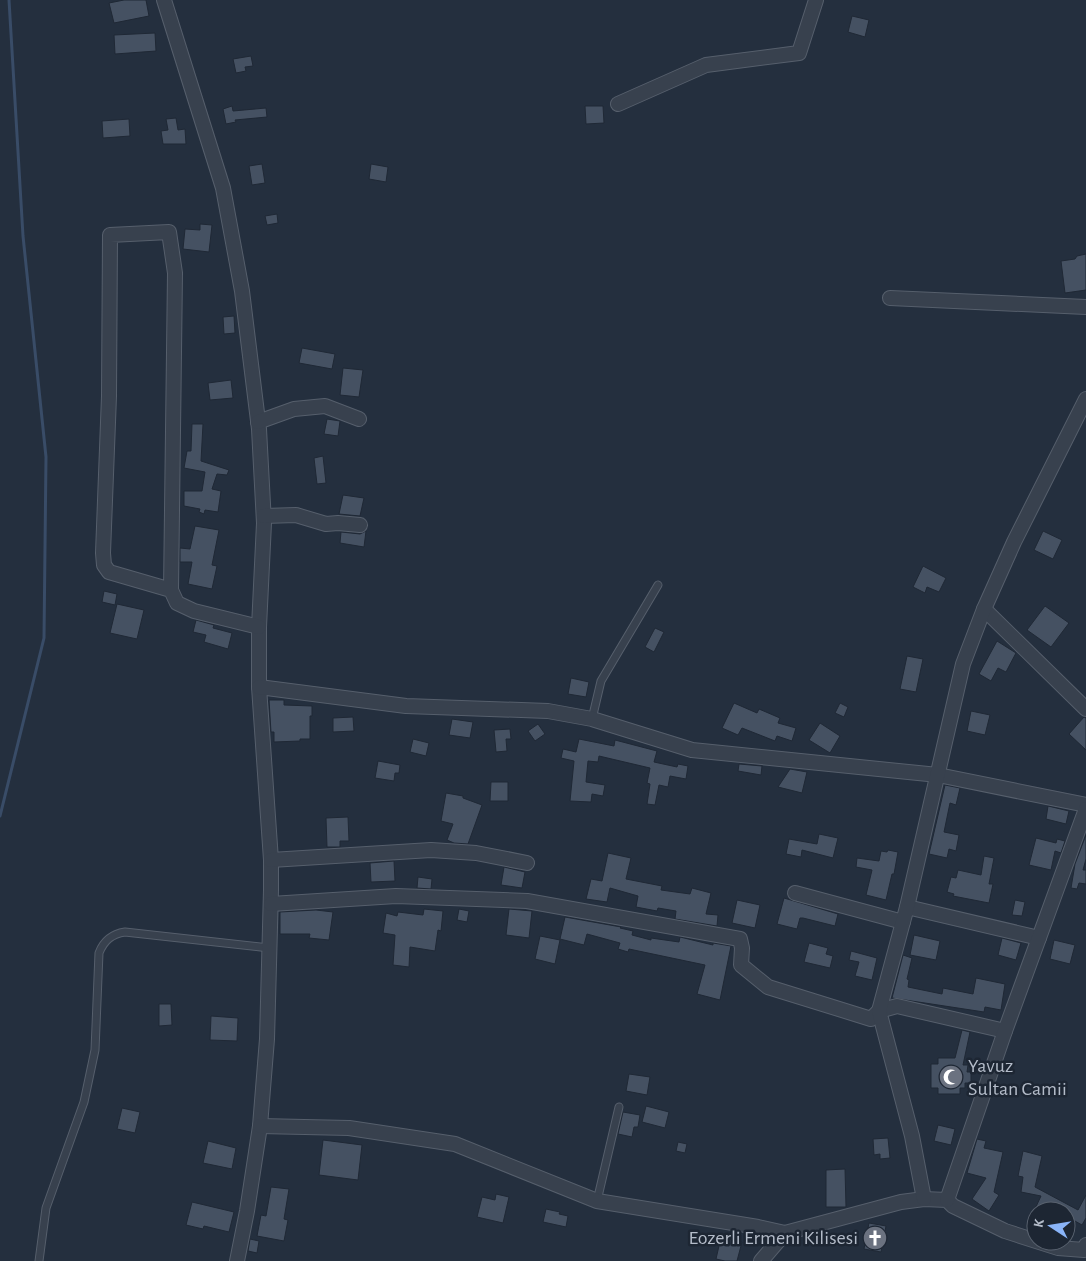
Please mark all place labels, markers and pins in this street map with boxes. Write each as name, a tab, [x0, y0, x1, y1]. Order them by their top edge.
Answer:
place label: Yavuz Sultan Camii	[968, 1056, 1067, 1099]
mosque icon: Yavuz Sultan Camii	[938, 1064, 964, 1090]
church icon: Eozerli Ermeni Kilisesi	[862, 1225, 888, 1251]
place label: Eozerli Ermeni Kilisesi	[689, 1228, 858, 1248]

